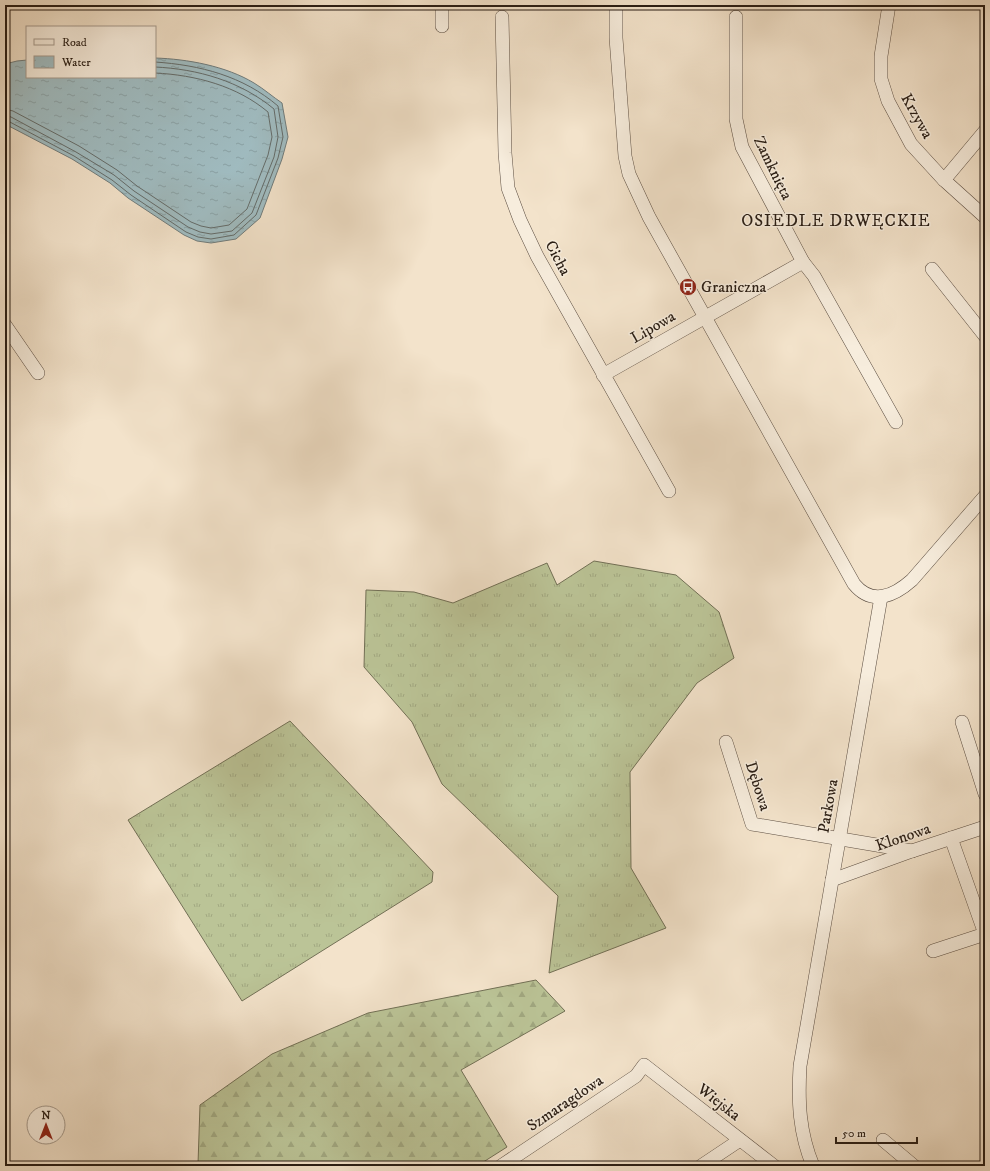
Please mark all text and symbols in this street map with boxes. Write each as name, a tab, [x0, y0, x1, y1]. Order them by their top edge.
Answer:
legend	[26, 26, 156, 78]
text: Road	[62, 35, 87, 50]
text: Water	[61, 55, 91, 70]
street label: Krzywa	[896, 90, 938, 142]
street label: Zamknięta	[749, 133, 797, 203]
district label: OSIEDLE DRWĘCKIE	[741, 210, 931, 232]
street label: Cicha	[541, 237, 576, 279]
bus stop icon: Graniczna	[678, 277, 698, 297]
place label: Graniczna	[701, 277, 767, 297]
street label: Lipowa	[627, 306, 679, 348]
street label: Dębowa	[741, 759, 775, 813]
street label: Parkowa	[813, 777, 843, 835]
street label: Klonowa	[873, 818, 933, 856]
street label: Szmaragdowa	[523, 1070, 607, 1136]
street label: Wiejska	[693, 1078, 745, 1125]
north arrow	[26, 1105, 66, 1145]
text: N	[41, 1109, 51, 1123]
scale bar	[836, 1119, 917, 1145]
text: 50 m	[842, 1126, 866, 1141]

